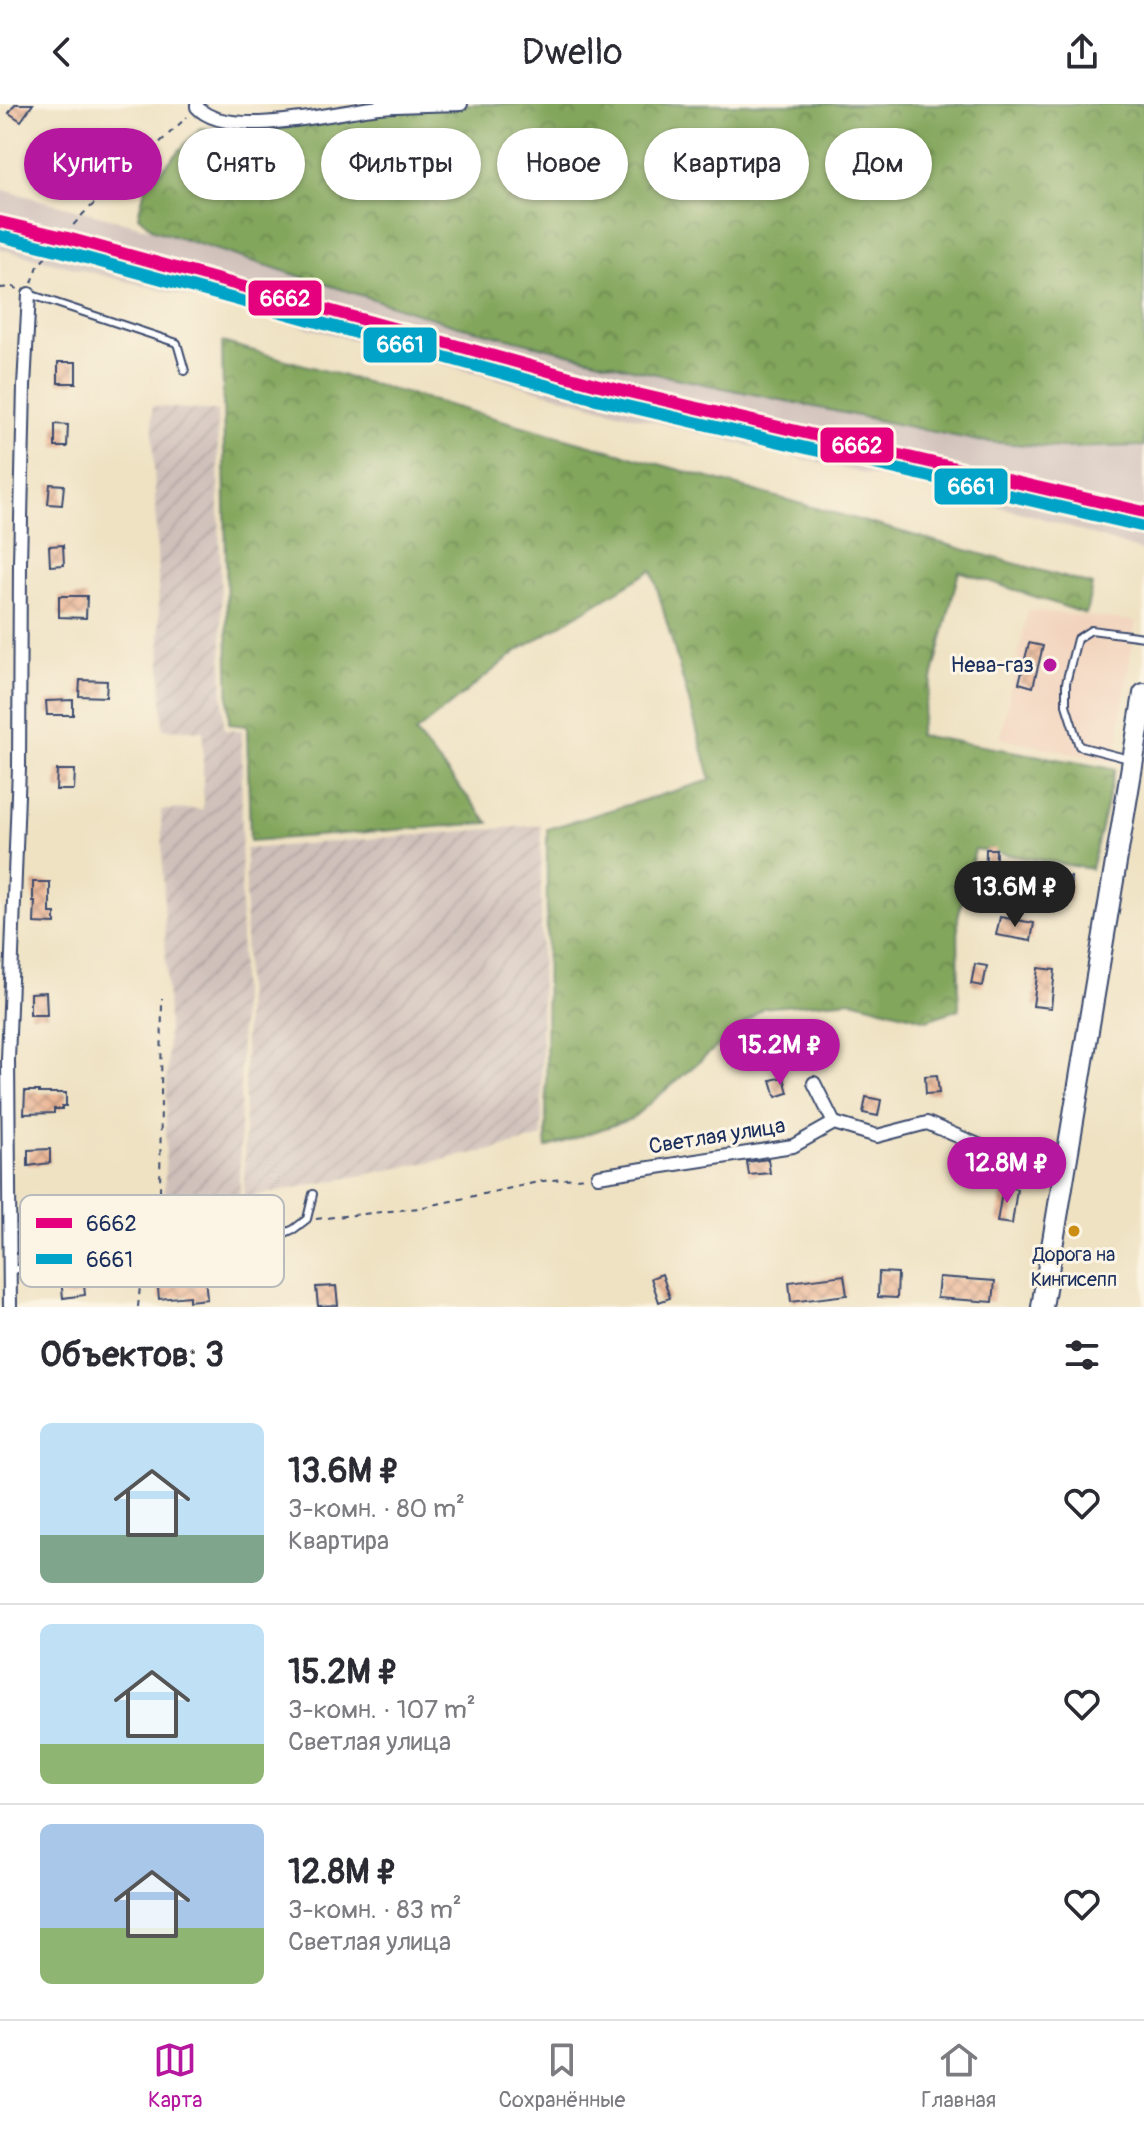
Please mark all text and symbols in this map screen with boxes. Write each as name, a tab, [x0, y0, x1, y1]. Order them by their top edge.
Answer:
icon: back	[40, 30, 84, 74]
text: Dwello	[521, 30, 623, 75]
icon: share	[1060, 30, 1104, 74]
chip: Купить	[24, 128, 162, 200]
chip: Снять	[178, 128, 305, 200]
chip: Фильтры	[321, 128, 481, 200]
chip: Новое	[497, 128, 628, 200]
chip: Квартира	[644, 128, 809, 200]
chip: Дом	[825, 128, 932, 200]
line badge: 6662	[247, 279, 323, 317]
text: 6662	[260, 285, 310, 313]
line badge: 6661	[362, 326, 438, 364]
text: 6661	[376, 331, 424, 359]
line badge: 6662	[819, 426, 895, 464]
text: 6662	[832, 432, 882, 460]
line badge: 6661	[933, 467, 1009, 506]
text: 6661	[947, 473, 995, 501]
place label: Нева-газ	[950, 651, 1034, 679]
marker: Нева-газ	[1041, 656, 1059, 674]
pin: 13.6M ₽	[941, 861, 1089, 929]
text: 13.6M ₽	[972, 871, 1058, 903]
pin: 15.2M ₽	[706, 1019, 854, 1087]
text: 15.2M ₽	[738, 1029, 822, 1061]
street label: Светлая улица	[647, 1111, 787, 1161]
pin: 12.8M ₽	[933, 1137, 1081, 1205]
text: 12.8M ₽	[965, 1147, 1049, 1179]
legend	[20, 1195, 284, 1287]
text: 6662	[86, 1210, 137, 1238]
marker: Дорога на Кингисепп	[1066, 1223, 1082, 1239]
place label: Дорога на Кингисепп	[1031, 1242, 1117, 1292]
text: 6661	[86, 1246, 133, 1274]
icon: filters	[1060, 1333, 1104, 1377]
text: Объектов: 3	[40, 1334, 224, 1377]
text: 13.6M ₽	[288, 1450, 400, 1493]
icon: home	[104, 1455, 200, 1551]
icon: heart	[1060, 1481, 1104, 1525]
text: 3-комн. · 80 m²	[288, 1493, 465, 1525]
text: Квартира	[288, 1525, 389, 1557]
text: 15.2M ₽	[288, 1651, 398, 1694]
icon: home	[104, 1656, 200, 1752]
icon: heart	[1060, 1682, 1104, 1726]
text: 3-комн. · 107 m²	[288, 1694, 476, 1726]
text: Светлая улица	[288, 1726, 451, 1758]
text: 12.8M ₽	[288, 1851, 397, 1894]
icon: home	[104, 1856, 200, 1952]
icon: heart	[1060, 1882, 1104, 1926]
text: 3-комн. · 83 m²	[288, 1894, 462, 1926]
text: Светлая улица	[288, 1926, 451, 1958]
tab: Карта	[148, 2038, 203, 2114]
tab: Сохранённые	[498, 2038, 625, 2114]
tab: Главная	[921, 2038, 996, 2114]

